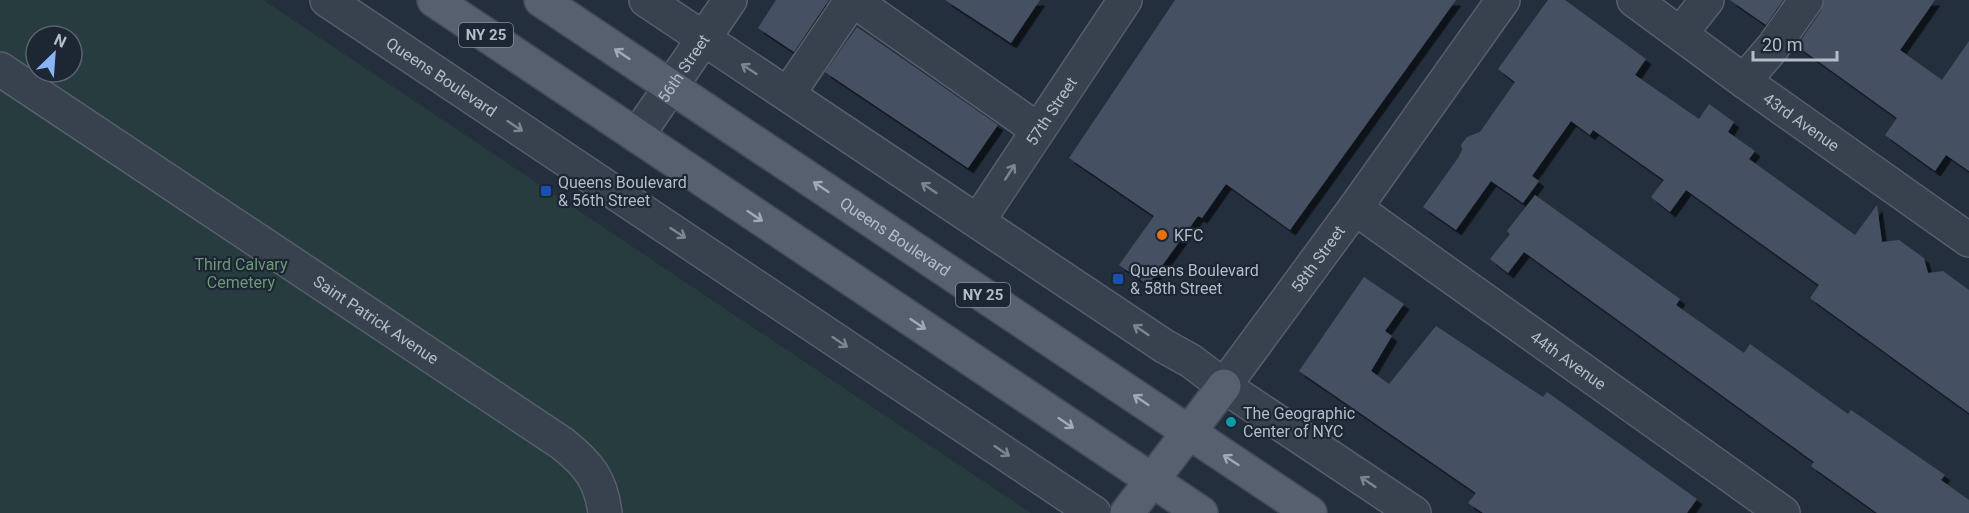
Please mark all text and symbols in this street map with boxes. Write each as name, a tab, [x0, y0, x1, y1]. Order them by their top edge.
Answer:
road number: NY 25	[459, 23, 513, 47]
north arrow	[24, 24, 84, 84]
scale bar	[1753, 24, 1837, 62]
text: N	[51, 30, 69, 52]
street label: 56th Street	[654, 31, 714, 106]
street label: Queens Boulevard	[383, 33, 500, 121]
text: 20 m	[1762, 34, 1802, 55]
one-way arrow	[614, 48, 631, 60]
one-way arrow	[741, 62, 758, 74]
street label: 57th Street	[1022, 74, 1081, 149]
street label: 43rd Avenue	[1760, 89, 1843, 155]
one-way arrow	[506, 120, 523, 132]
one-way arrow	[1004, 164, 1016, 181]
place label: Queens Boulevard & 56th Street	[558, 173, 687, 210]
one-way arrow	[814, 181, 830, 193]
one-way arrow	[921, 182, 938, 194]
marker: Queens Boulevard & 56th Street	[539, 184, 553, 198]
street label: Queens Boulevard	[836, 193, 954, 280]
one-way arrow	[747, 209, 764, 222]
street label: 58th Street	[1287, 222, 1349, 296]
place label: KFC	[1174, 226, 1203, 245]
one-way arrow	[669, 228, 686, 240]
marker: KFC	[1155, 228, 1169, 242]
park label: Third Calvary Cemetery	[195, 255, 288, 292]
place label: Queens Boulevard & 58th Street	[1130, 261, 1259, 298]
street label: Saint Patrick Avenue	[310, 272, 442, 368]
marker: Queens Boulevard & 58th Street	[1111, 272, 1125, 286]
road number: NY 25	[956, 283, 1010, 307]
one-way arrow	[909, 318, 925, 330]
one-way arrow	[1133, 324, 1149, 336]
street label: 44th Avenue	[1527, 327, 1610, 394]
one-way arrow	[831, 336, 848, 348]
one-way arrow	[1133, 393, 1150, 405]
place label: The Geographic Center of NYC	[1243, 404, 1355, 441]
marker: The Geographic Center of NYC	[1224, 415, 1238, 429]
one-way arrow	[1057, 416, 1074, 429]
one-way arrow	[993, 444, 1010, 457]
one-way arrow	[1223, 454, 1240, 466]
one-way arrow	[1360, 476, 1377, 488]

